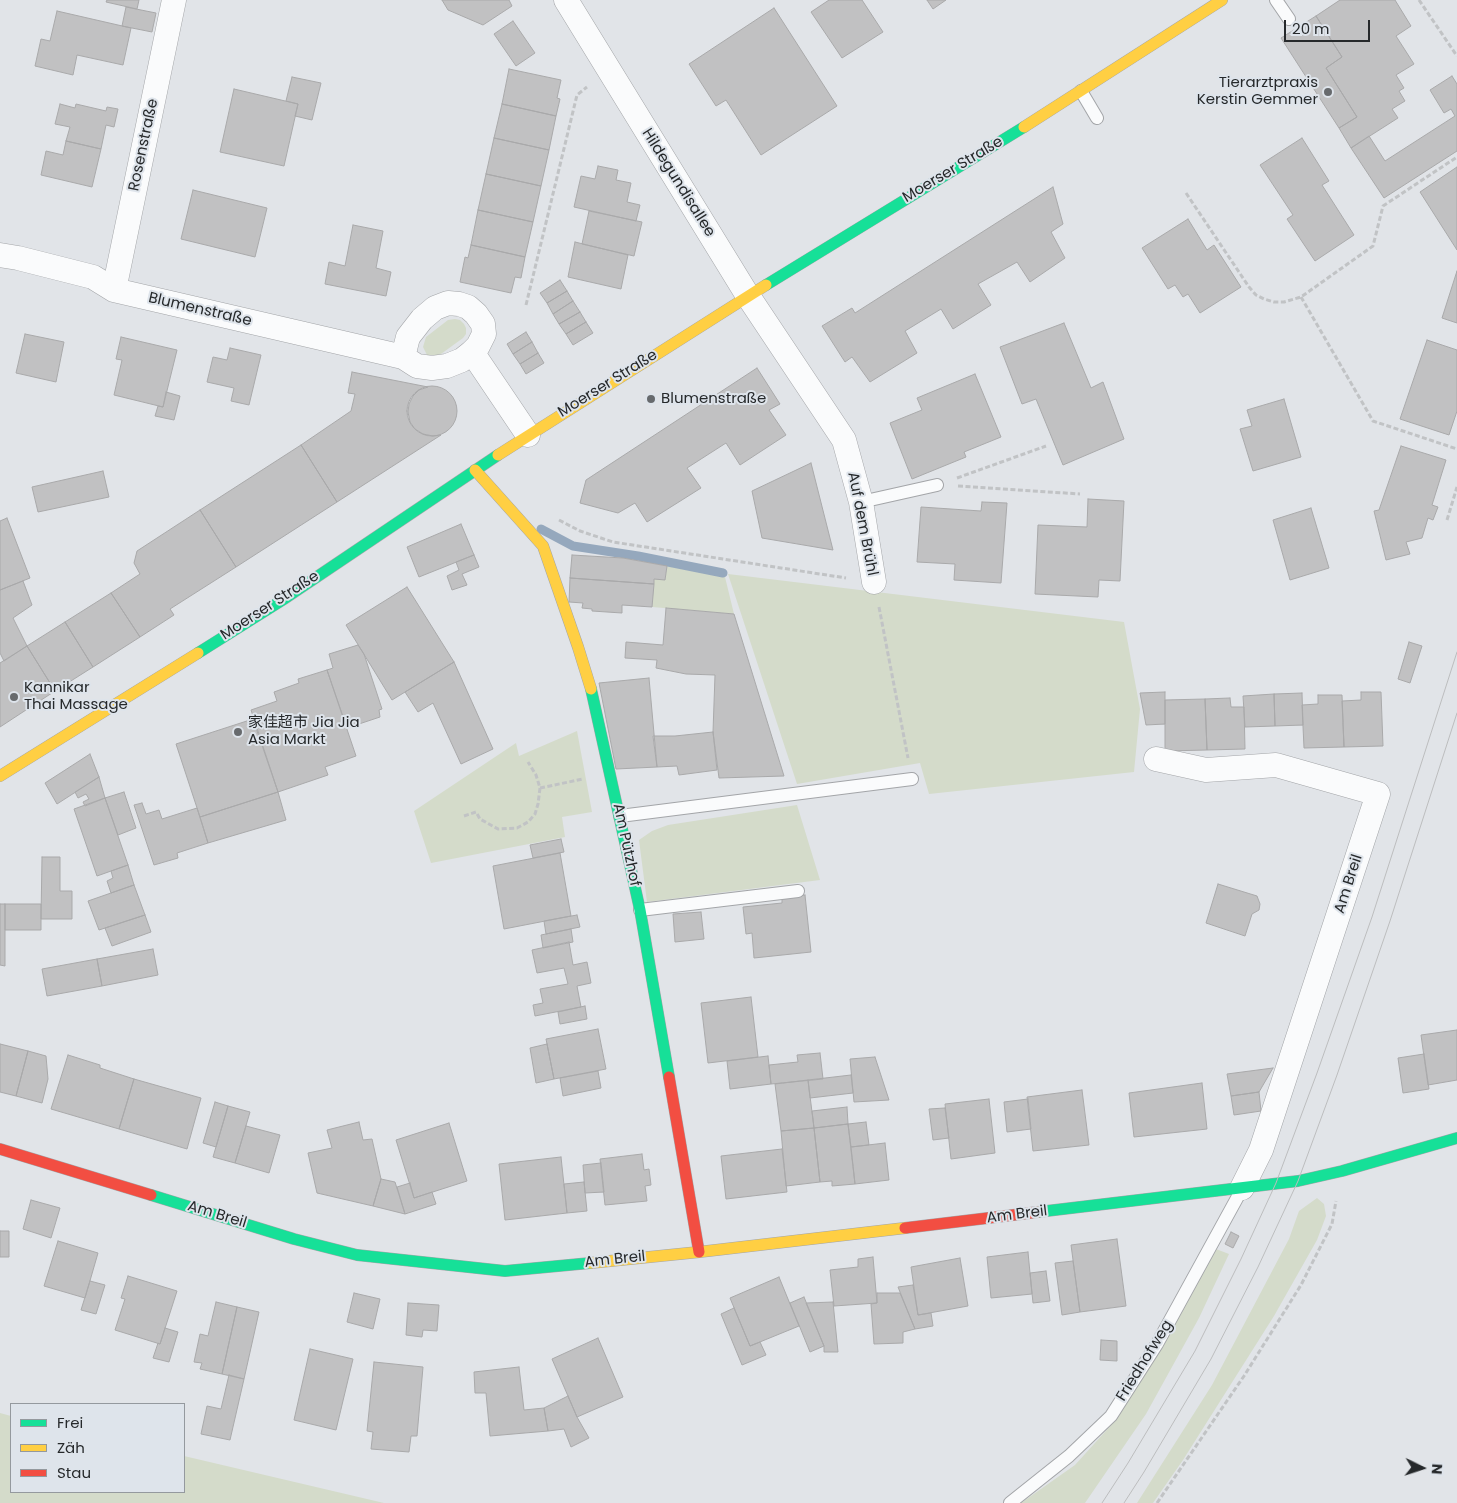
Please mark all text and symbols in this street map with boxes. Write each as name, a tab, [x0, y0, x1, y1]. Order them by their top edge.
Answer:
scale bar	[1287, 10, 1373, 42]
text: 20 m	[1292, 18, 1330, 39]
place label: Tierarztpraxis Kerstin Gemmer	[1197, 74, 1318, 109]
marker: Tierarztpraxis Kerstin Gemmer	[1322, 86, 1334, 98]
street label: Rosenstraße	[125, 97, 163, 193]
street label: Hildegundisallee	[637, 126, 719, 240]
street label: Moerser Straße	[900, 133, 1006, 207]
street label: Blumenstraße	[147, 289, 253, 331]
street label: Moerser Straße	[555, 346, 661, 422]
place label: Blumenstraße	[661, 390, 766, 408]
marker: Blumenstraße	[645, 393, 657, 405]
street label: Auf dem Brühl	[843, 471, 881, 577]
street label: Moerser Straße	[217, 568, 323, 644]
place label: Kannikar Thai Massage	[24, 679, 128, 714]
marker: Kannikar Thai Massage	[8, 691, 20, 703]
place label: 家佳超市 Jia Jia Asia Markt	[248, 714, 360, 749]
marker: 家佳超市 Jia Jia Asia Markt	[232, 726, 244, 738]
street label: Am Pützhof	[608, 802, 644, 888]
street label: Am Breil	[1331, 852, 1367, 916]
street label: Am Breil	[185, 1197, 249, 1233]
street label: Am Breil	[986, 1202, 1048, 1228]
street label: Am Breil	[584, 1248, 646, 1272]
street label: Friedhofweg	[1113, 1317, 1177, 1405]
legend	[10, 1403, 185, 1493]
text: Frei	[57, 1412, 83, 1433]
text: Zäh	[57, 1437, 85, 1458]
north arrow	[1397, 1443, 1447, 1493]
text: Stau	[57, 1462, 91, 1483]
text: N	[1427, 1463, 1447, 1475]

